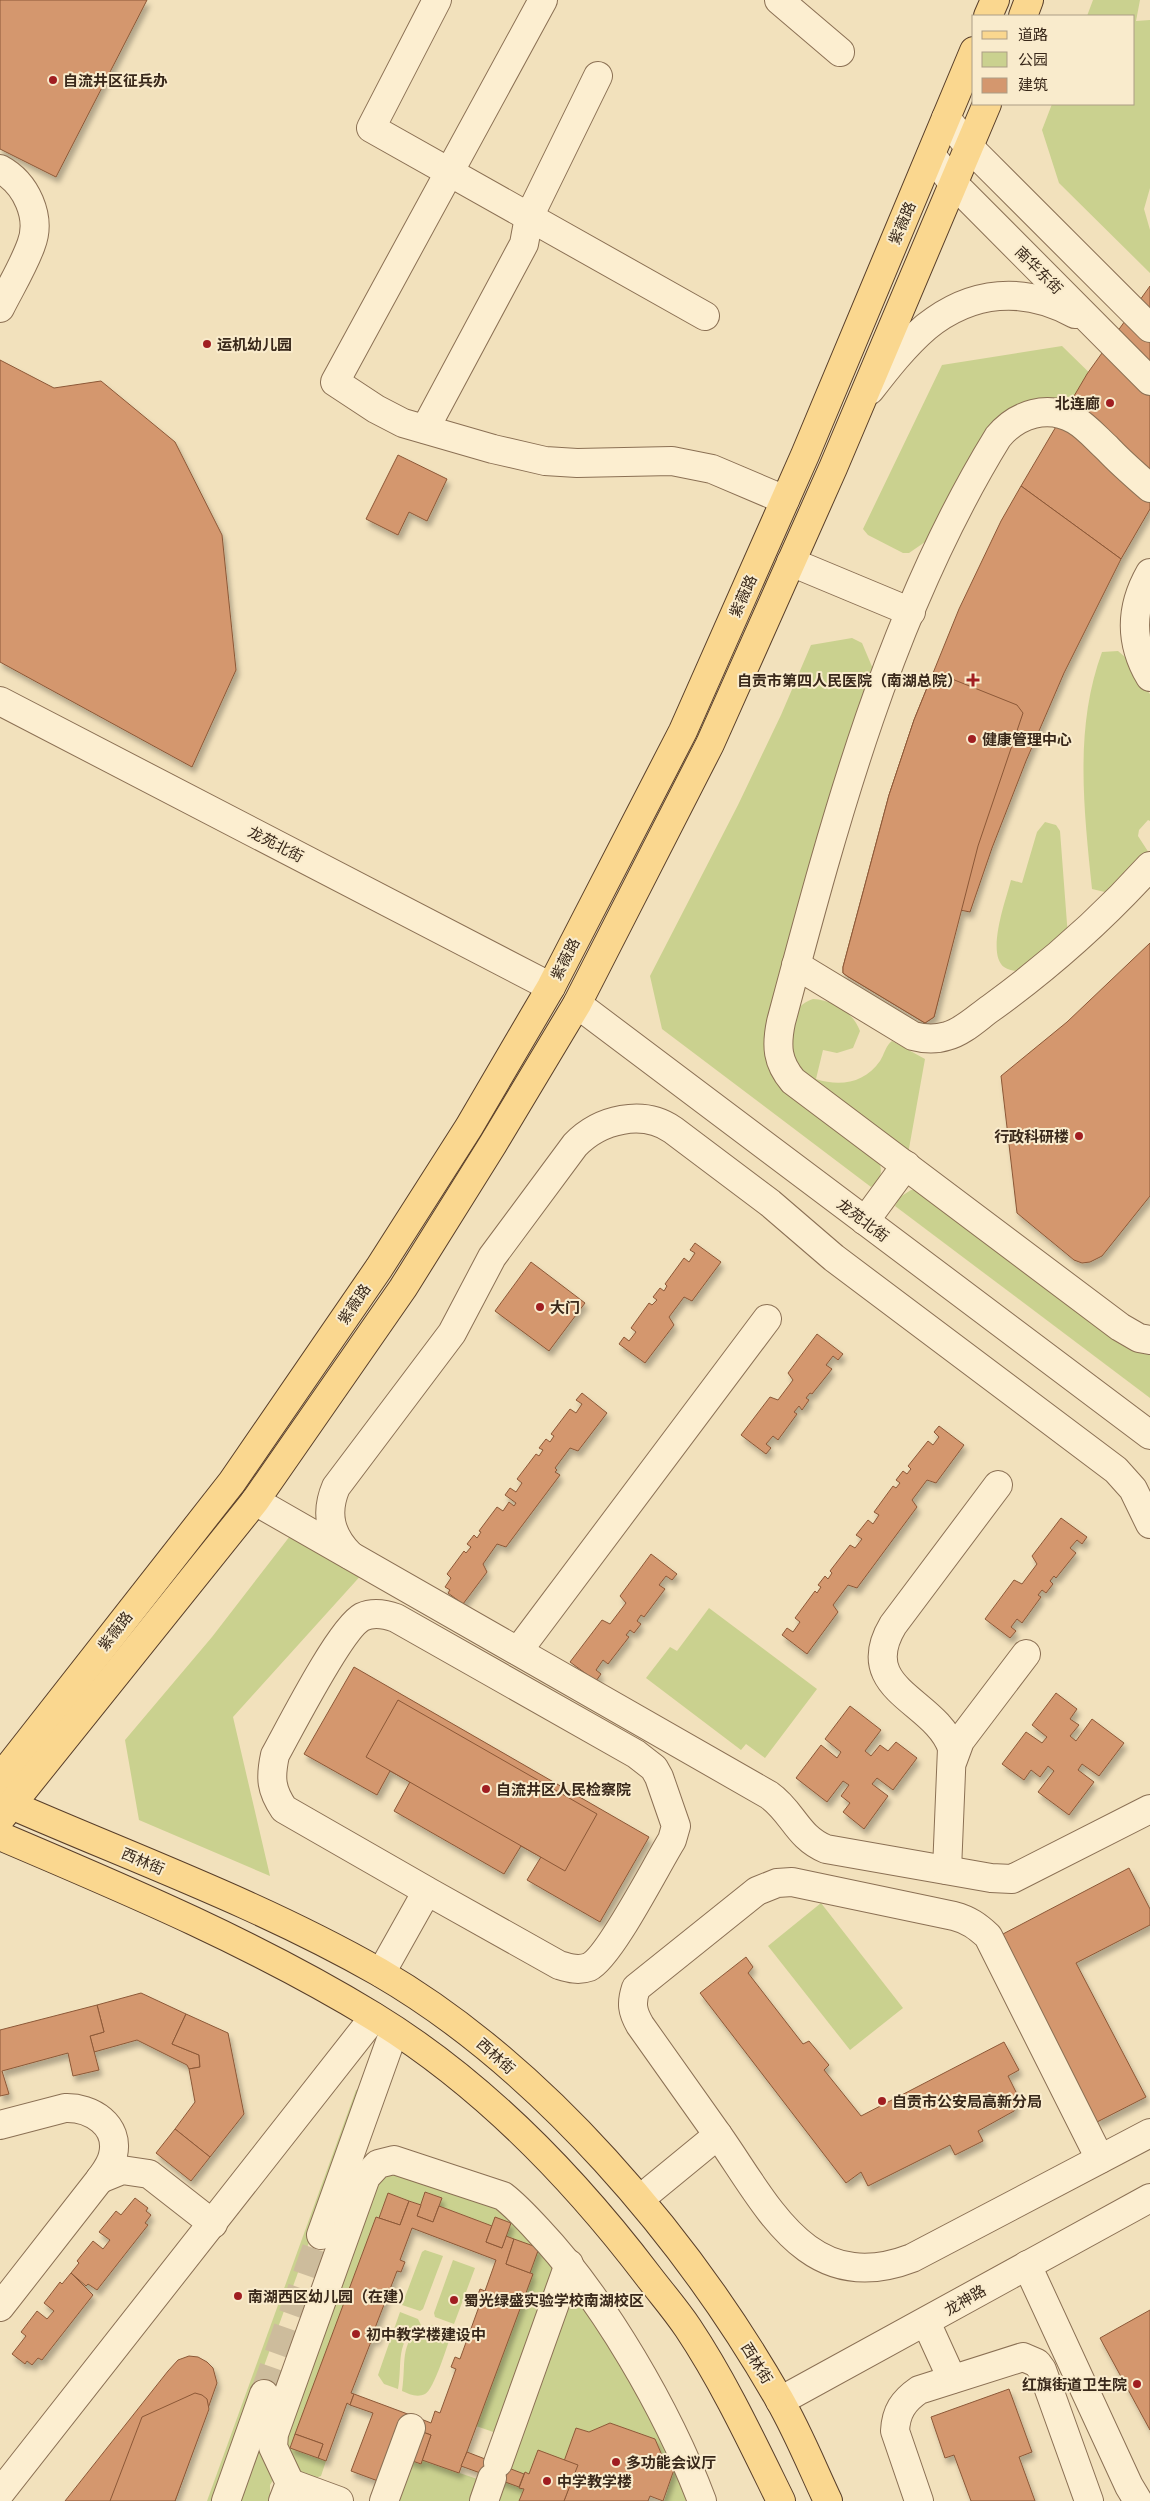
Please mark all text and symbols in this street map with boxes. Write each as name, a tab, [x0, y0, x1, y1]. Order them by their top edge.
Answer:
legend	[972, 15, 1135, 105]
text: 道路	[1018, 25, 1048, 44]
text: 公园	[1018, 50, 1048, 69]
place label: 自流井区征兵办	[63, 71, 168, 90]
marker: 自流井区征兵办	[47, 74, 59, 86]
text: 建筑	[1018, 75, 1048, 94]
street label: 紫薇路	[884, 199, 920, 247]
street label: 南华东街	[1011, 242, 1067, 298]
place label: 运机幼儿园	[217, 335, 292, 354]
marker: 运机幼儿园	[201, 338, 213, 350]
place label: 北连廊	[1055, 394, 1100, 413]
marker: 北连廊	[1104, 397, 1116, 409]
street label: 紫薇路	[725, 572, 761, 620]
place label: 自贡市第四人民医院（南湖总院）	[737, 671, 962, 690]
marker: 自贡市第四人民医院（南湖总院）	[966, 673, 980, 687]
place label: 健康管理中心	[982, 730, 1072, 749]
marker: 健康管理中心	[966, 733, 978, 745]
street label: 龙苑北街	[245, 822, 307, 866]
street label: 紫薇路	[546, 935, 584, 983]
place label: 行政科研楼	[994, 1127, 1069, 1146]
marker: 行政科研楼	[1073, 1130, 1085, 1142]
street label: 龙苑北街	[833, 1194, 893, 1246]
street label: 紫薇路	[334, 1280, 374, 1328]
place label: 大门	[550, 1298, 580, 1317]
marker: 大门	[534, 1301, 546, 1313]
street label: 紫薇路	[94, 1607, 136, 1655]
place label: 自流井区人民检察院	[496, 1780, 631, 1799]
marker: 自流井区人民检察院	[480, 1783, 492, 1795]
street label: 西林街	[119, 1843, 167, 1879]
street label: 西林街	[473, 2034, 519, 2078]
place label: 自贡市公安局高新分局	[892, 2092, 1042, 2111]
marker: 自贡市公安局高新分局	[876, 2095, 888, 2107]
street label: 龙神路	[941, 2281, 989, 2319]
place label: 南湖西区幼儿园（在建）	[248, 2287, 413, 2306]
marker: 南湖西区幼儿园（在建）	[232, 2290, 244, 2302]
place label: 蜀光绿盛实验学校南湖校区	[464, 2291, 644, 2310]
marker: 蜀光绿盛实验学校南湖校区	[448, 2294, 460, 2306]
place label: 初中教学楼建设中	[366, 2325, 486, 2344]
marker: 初中教学楼建设中	[350, 2328, 362, 2340]
street label: 西林街	[737, 2339, 777, 2387]
place label: 红旗街道卫生院	[1022, 2375, 1127, 2394]
marker: 红旗街道卫生院	[1131, 2378, 1143, 2390]
place label: 多功能会议厅	[626, 2453, 716, 2472]
marker: 多功能会议厅	[610, 2456, 622, 2468]
place label: 中学教学楼	[557, 2472, 632, 2491]
marker: 中学教学楼	[541, 2475, 553, 2487]

